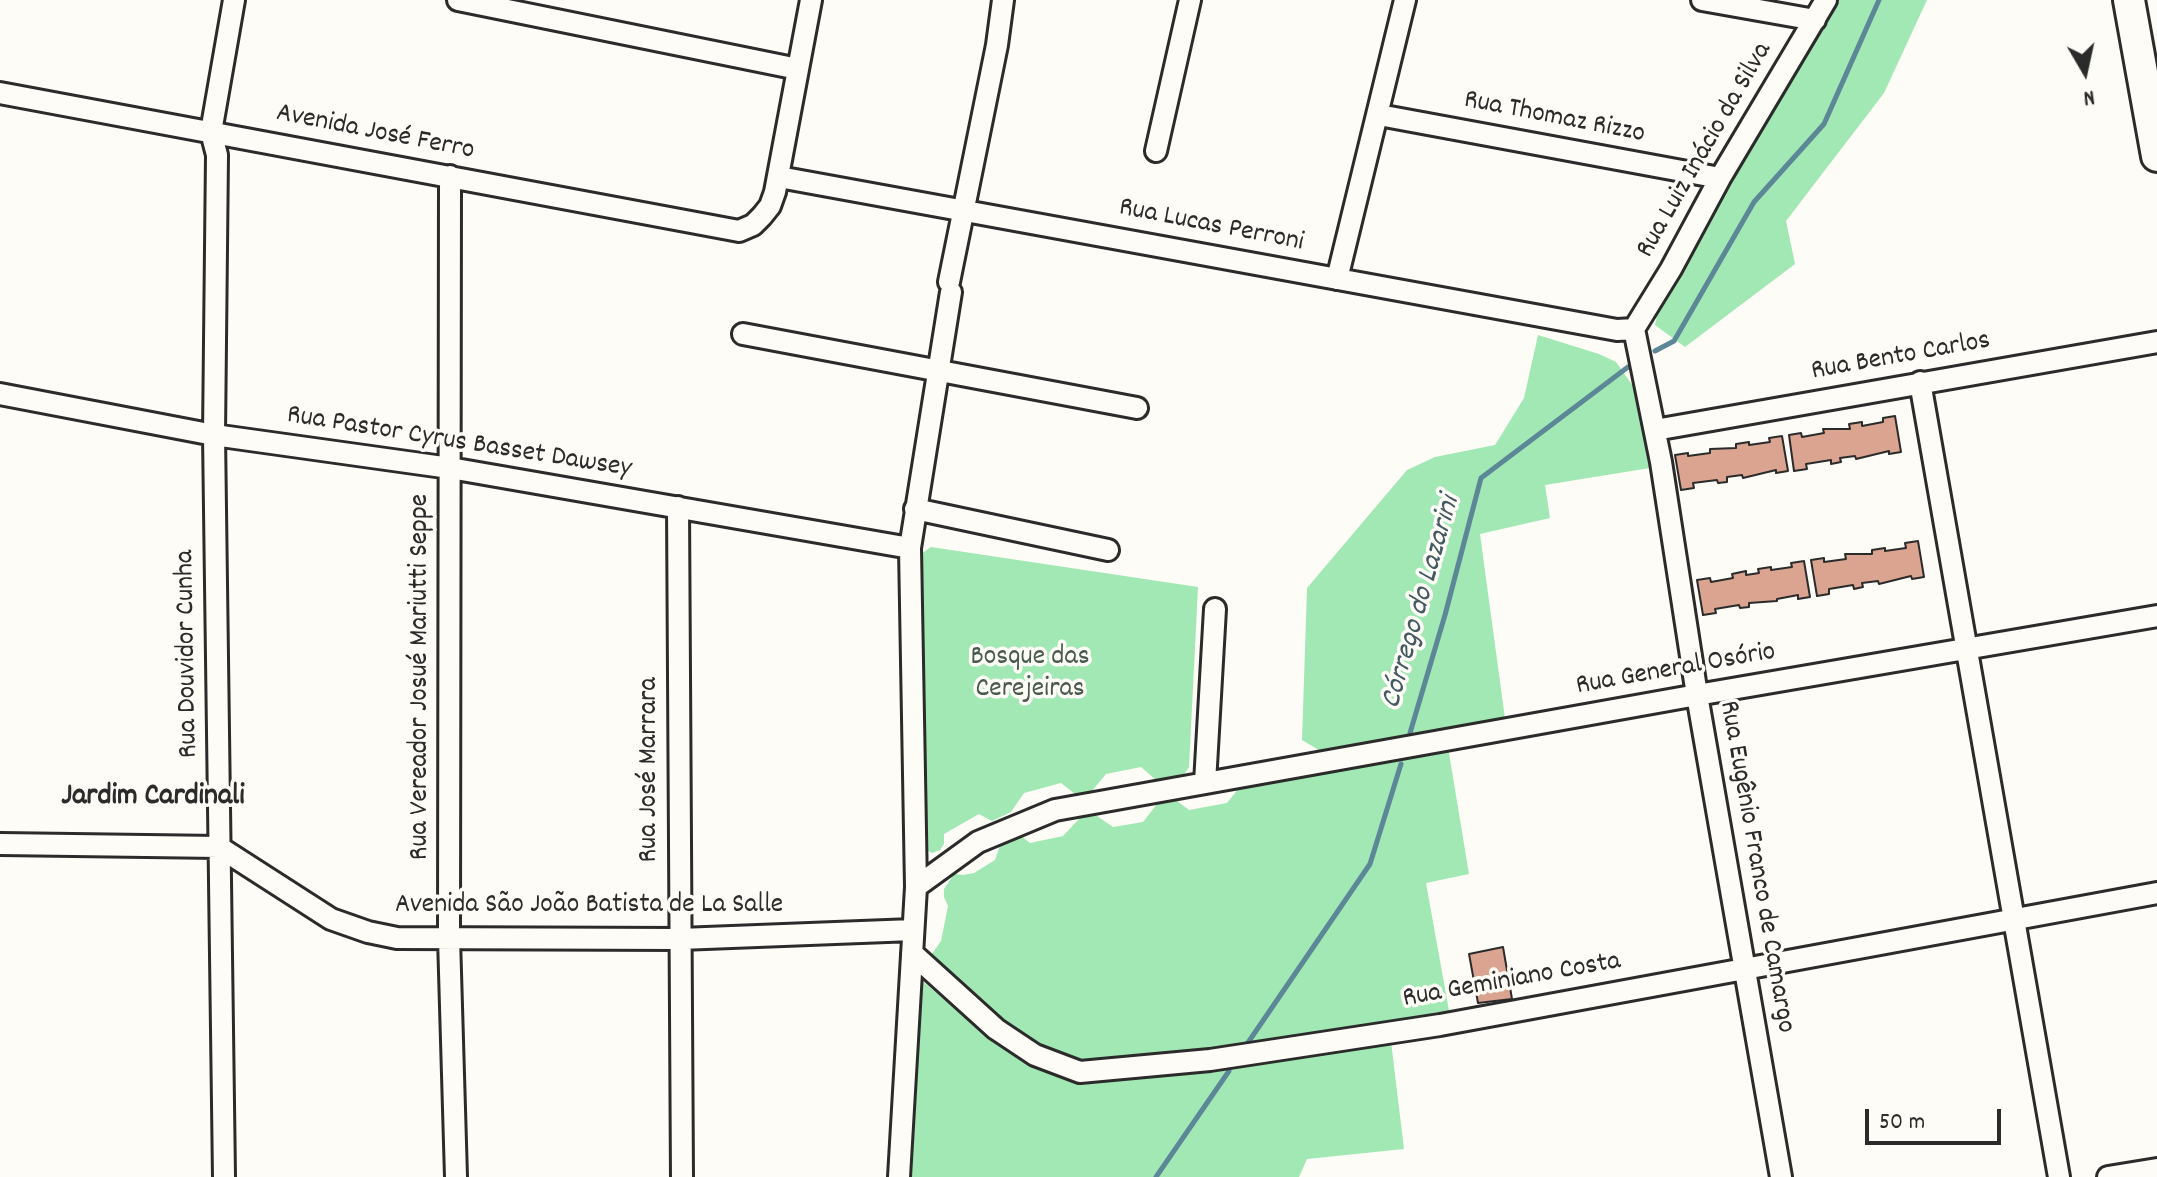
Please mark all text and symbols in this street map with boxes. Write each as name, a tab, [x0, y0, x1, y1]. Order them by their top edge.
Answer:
north arrow	[2045, 32, 2125, 112]
street label: Rua Luiz Inácio da Silva	[1631, 37, 1781, 265]
text: N	[2081, 80, 2097, 112]
street label: Rua Thomaz Rizzo	[1461, 85, 1647, 153]
street label: Avenida José Ferro	[273, 98, 477, 170]
street label: Rua Lucas Perroni	[1116, 193, 1306, 261]
street label: Rua Bento Carlos	[1809, 326, 1993, 390]
street label: Rua Pastor Cyrus Basset Dawsey	[284, 400, 634, 488]
water label: Córrego do Lazarini	[1376, 493, 1470, 713]
street label: Rua Vereador Josué Mariutti Seppe	[405, 494, 439, 860]
street label: Rua Douvidor Cunha	[170, 550, 208, 758]
street label: Rua General Osório	[1574, 637, 1778, 705]
park label: Bosque das Cerejeiras	[971, 642, 1089, 708]
street label: Rua José Marrara	[634, 677, 668, 863]
street label: Rua Eugênio Franco de Camargo	[1709, 698, 1801, 1036]
district label: Jardim Cardinali	[61, 781, 245, 817]
street label: Avenida São João Batista de La Salle	[395, 890, 783, 924]
street label: Rua Geminiano Costa	[1400, 946, 1624, 1018]
scale bar	[1869, 1093, 2005, 1143]
text: 50 m	[1879, 1106, 1925, 1140]

